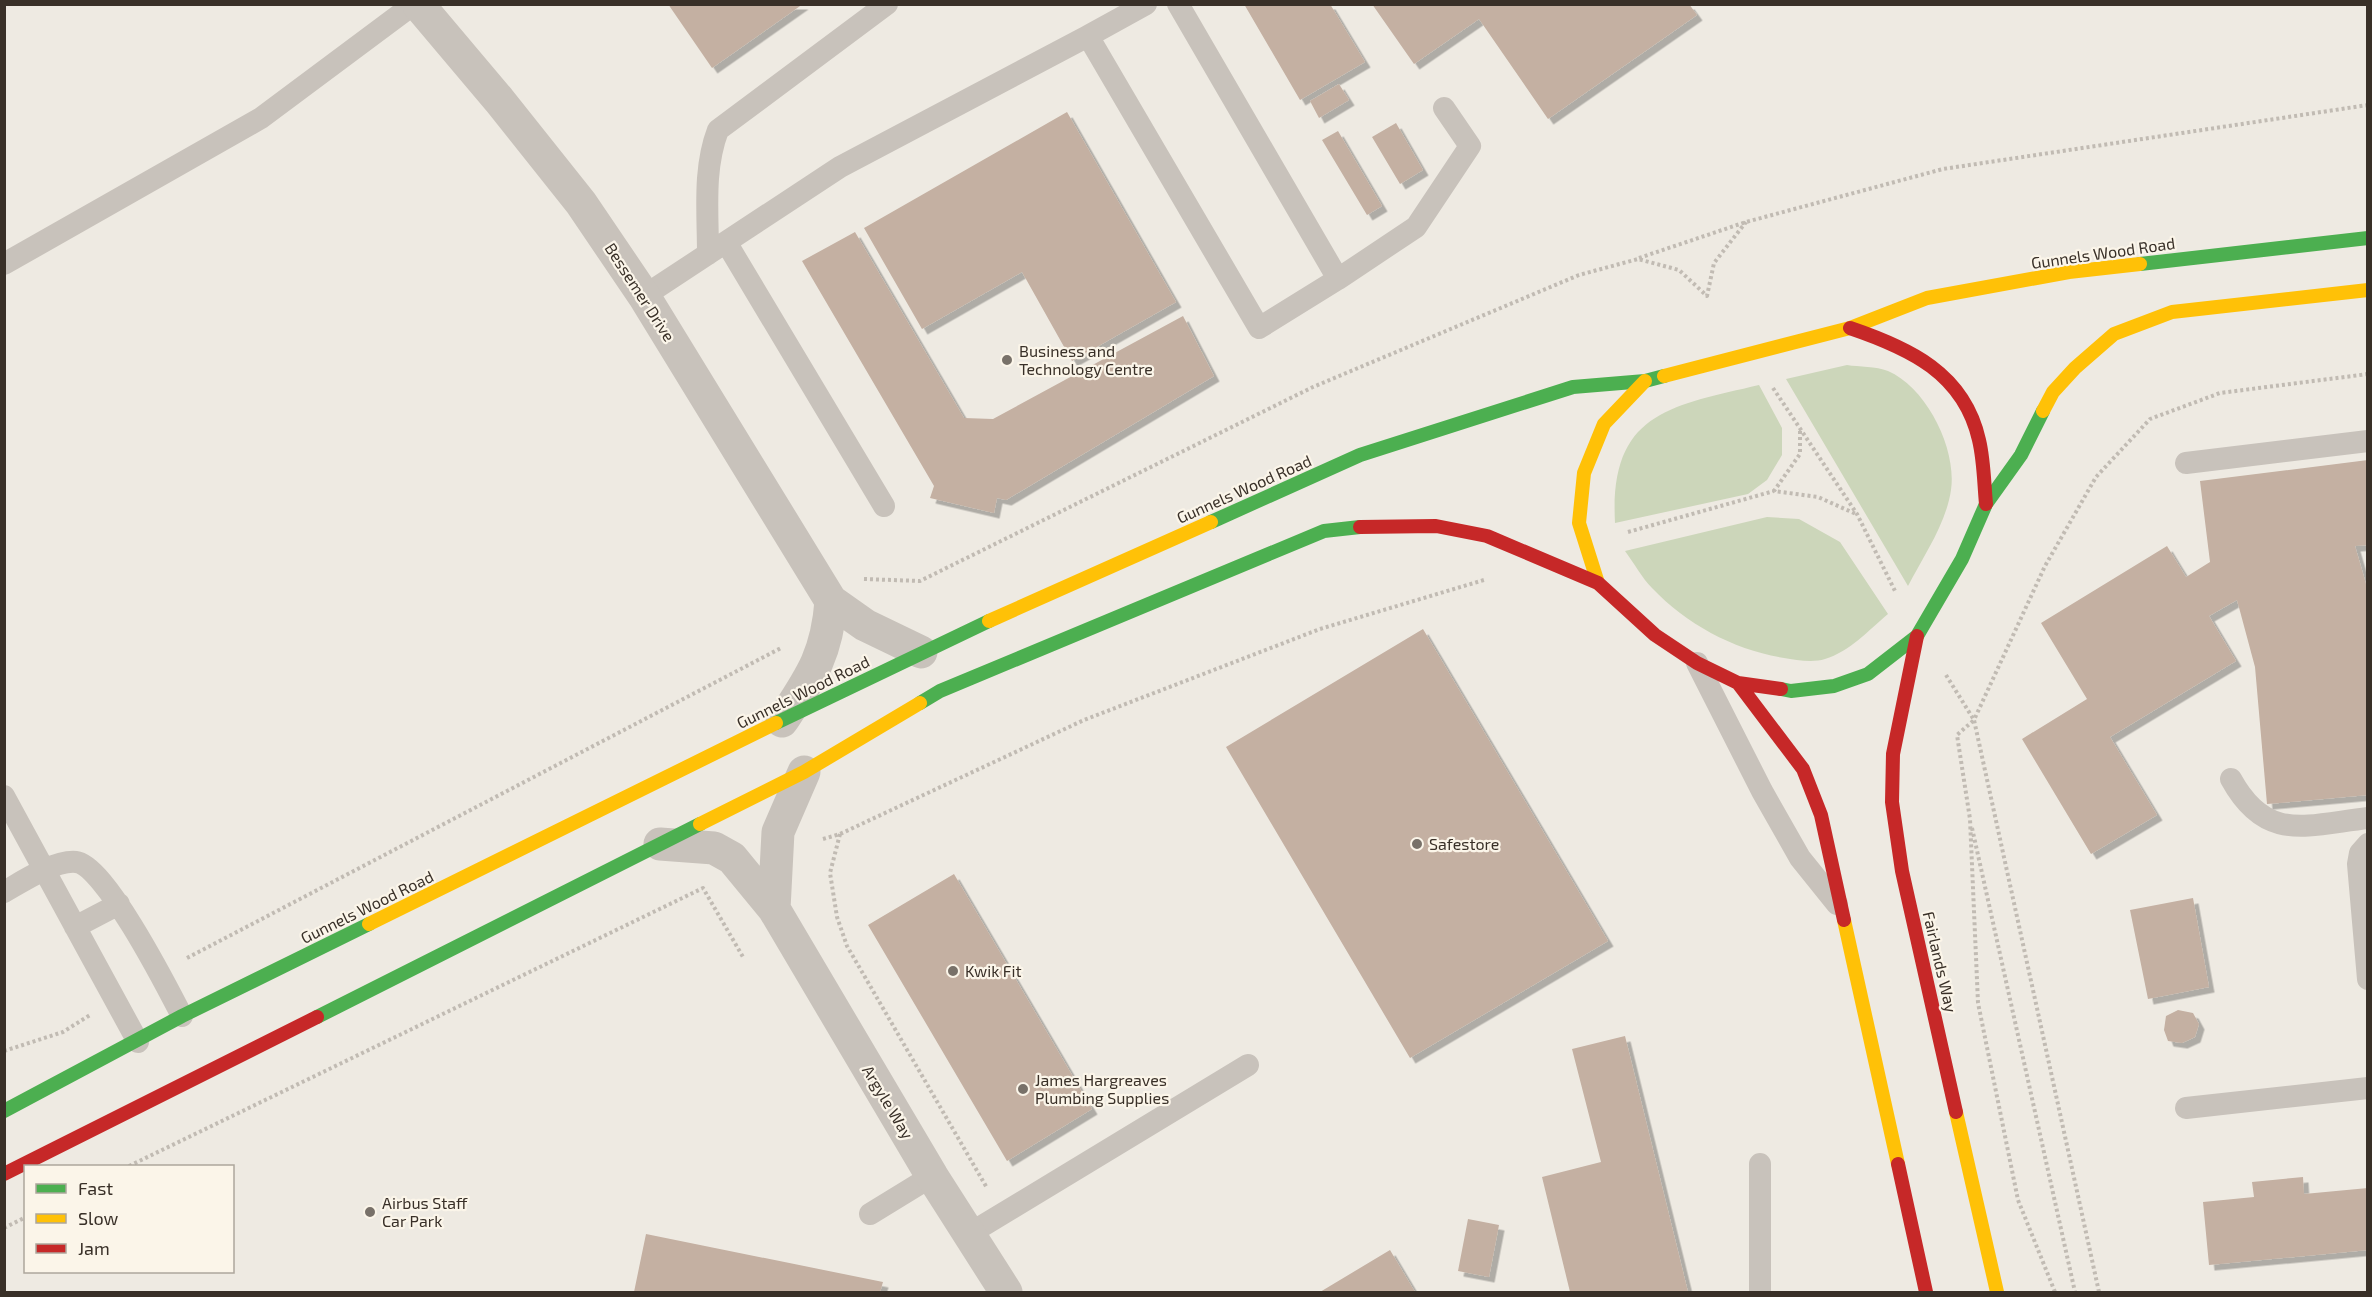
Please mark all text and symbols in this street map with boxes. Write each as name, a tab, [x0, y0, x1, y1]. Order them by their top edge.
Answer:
street label: Gunnels Wood Road	[2030, 233, 2176, 272]
street label: Bessemer Drive	[602, 239, 679, 345]
place label: Business and Technology Centre	[1019, 341, 1153, 378]
marker: Business and Technology Centre	[1000, 353, 1014, 367]
street label: Gunnels Wood Road	[1174, 450, 1314, 527]
street label: Gunnels Wood Road	[733, 651, 872, 732]
place label: Safestore	[1429, 834, 1499, 853]
marker: Safestore	[1410, 837, 1424, 851]
street label: Gunnels Wood Road	[297, 866, 436, 947]
street label: Fairlands Way	[1920, 910, 1961, 1015]
place label: Kwik Fit	[965, 961, 1021, 980]
marker: Kwik Fit	[946, 964, 960, 978]
street label: Argyle Way	[859, 1061, 918, 1143]
place label: James Hargreaves Plumbing Supplies	[1035, 1070, 1169, 1107]
marker: James Hargreaves Plumbing Supplies	[1016, 1082, 1030, 1096]
legend	[24, 1165, 234, 1273]
text: Fast	[78, 1177, 113, 1199]
place label: Airbus Staff Car Park	[382, 1193, 468, 1230]
marker: Airbus Staff Car Park	[363, 1205, 377, 1219]
text: Slow	[78, 1207, 119, 1229]
text: Jam	[78, 1237, 110, 1259]

